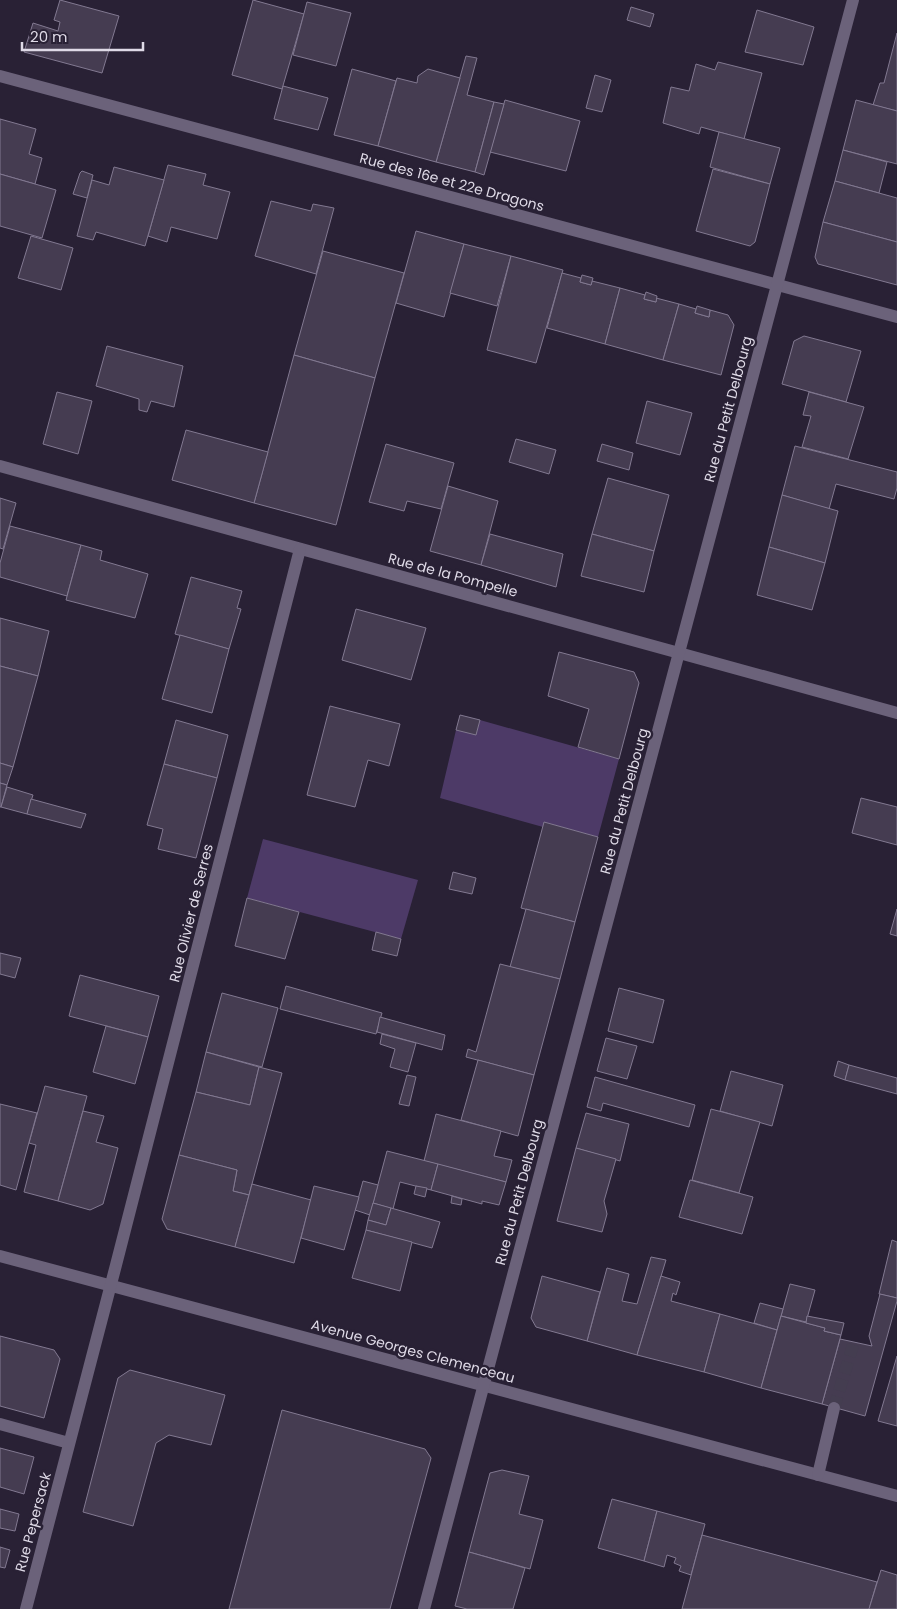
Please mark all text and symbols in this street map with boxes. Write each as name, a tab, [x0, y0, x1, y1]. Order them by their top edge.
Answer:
scale bar	[22, 20, 144, 52]
text: 20 m	[30, 26, 68, 47]
street label: Rue des 16e et 22e Dragons	[358, 148, 546, 216]
street label: Rue du Petit Delbourg	[699, 334, 757, 484]
street label: Rue de la Pompelle	[386, 548, 520, 602]
street label: Rue du Petit Delbourg	[595, 726, 653, 876]
street label: Rue Olivier de Serres	[164, 842, 218, 984]
street label: Rue du Petit Delbourg	[490, 1117, 548, 1267]
street label: Avenue Georges Clemenceau	[309, 1314, 517, 1388]
street label: Rue Pepersack	[10, 1469, 56, 1574]

